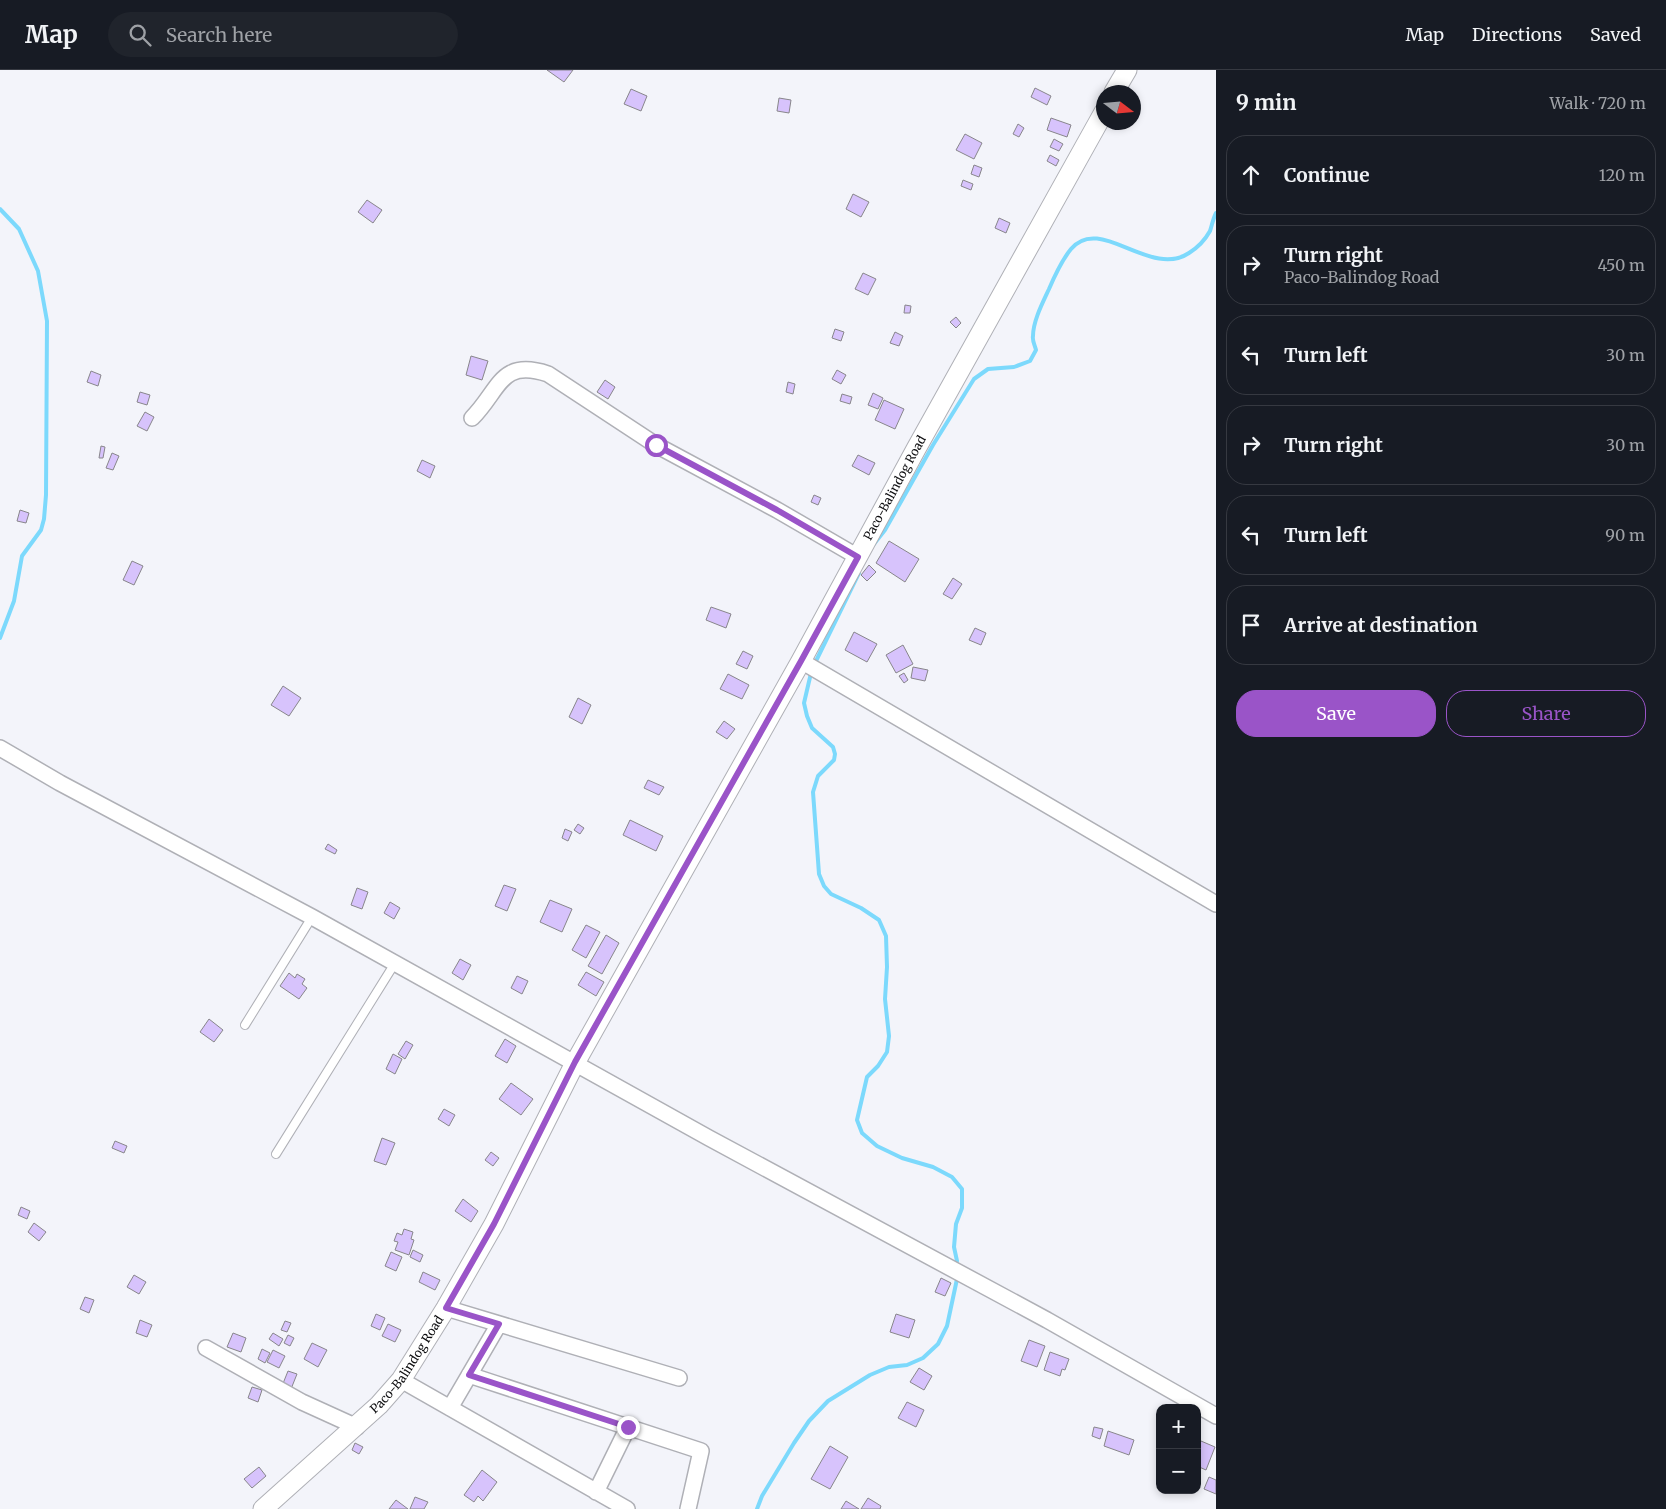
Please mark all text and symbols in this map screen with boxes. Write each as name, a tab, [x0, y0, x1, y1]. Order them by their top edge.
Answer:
search box	[108, 12, 458, 57]
text: Map	[25, 19, 78, 50]
icon: search	[126, 21, 154, 49]
text: Search here	[166, 23, 272, 47]
text: Map	[1406, 23, 1444, 46]
text: Directions	[1472, 23, 1562, 46]
text: Saved	[1590, 23, 1641, 46]
north arrow	[1096, 85, 1141, 130]
text: 9 min	[1236, 89, 1296, 116]
text: Walk · 720 m	[1549, 93, 1646, 113]
icon: ahead	[1237, 161, 1265, 189]
text: Continue	[1284, 163, 1370, 187]
text: 120 m	[1599, 165, 1645, 185]
text: Turn right	[1284, 243, 1383, 267]
icon: right	[1237, 251, 1265, 279]
text: 450 m	[1597, 255, 1645, 275]
text: Paco-Balindog Road	[1284, 267, 1439, 287]
icon: left	[1237, 341, 1265, 369]
text: Turn left	[1284, 343, 1368, 367]
text: 30 m	[1606, 345, 1645, 365]
icon: right	[1237, 431, 1265, 459]
street label: Paco-Balindog Road	[860, 433, 929, 543]
text: Turn right	[1284, 433, 1383, 457]
route start	[645, 434, 668, 457]
text: 30 m	[1606, 435, 1645, 455]
icon: left	[1237, 521, 1265, 549]
text: Turn left	[1284, 523, 1368, 547]
text: 90 m	[1605, 525, 1645, 545]
icon: arrive	[1237, 611, 1265, 639]
text: Arrive at destination	[1284, 613, 1478, 637]
button: Save	[1236, 690, 1436, 737]
button: Share	[1446, 690, 1646, 737]
street label: Paco-Balindog Road	[367, 1313, 446, 1416]
map controls	[1156, 1404, 1201, 1494]
button: +	[1156, 1404, 1201, 1449]
route end	[617, 1416, 640, 1439]
button: −	[1156, 1449, 1201, 1494]

